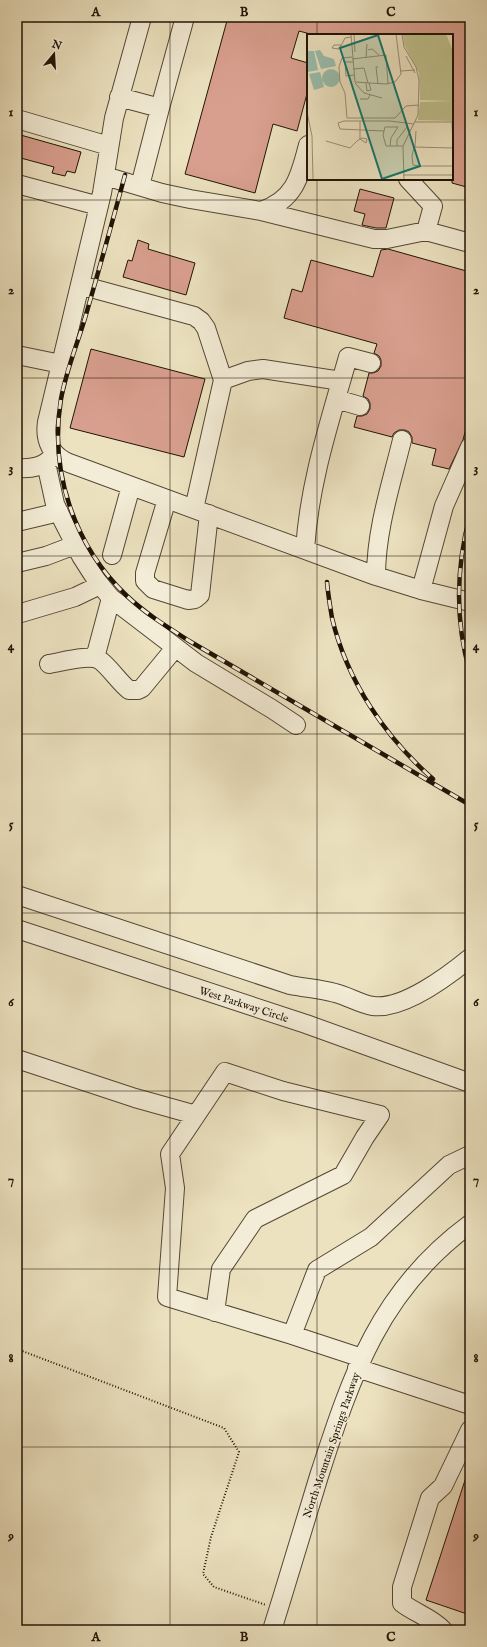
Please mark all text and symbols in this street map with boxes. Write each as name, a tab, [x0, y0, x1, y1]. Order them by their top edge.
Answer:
text: A	[91, 4, 102, 21]
text: B	[240, 4, 249, 21]
text: C	[386, 4, 396, 21]
north arrow	[34, 34, 74, 74]
inset map	[307, 34, 453, 180]
text: N	[49, 37, 64, 54]
text: 1	[9, 104, 14, 121]
text: 1	[474, 104, 479, 121]
text: 2	[8, 282, 14, 299]
text: 2	[473, 282, 479, 299]
text: 3	[9, 460, 14, 477]
text: 3	[474, 460, 479, 477]
text: 4	[8, 638, 15, 655]
text: 4	[473, 638, 480, 655]
text: 5	[9, 816, 14, 833]
text: 5	[474, 816, 479, 833]
street label: West Parkway Circle	[197, 984, 290, 1026]
text: 6	[8, 994, 14, 1011]
text: 6	[473, 994, 479, 1011]
text: 7	[8, 1172, 14, 1189]
text: 7	[473, 1172, 479, 1189]
text: 8	[8, 1350, 14, 1367]
text: 8	[473, 1350, 479, 1367]
street label: North Mountain Springs Parkway	[300, 1370, 364, 1520]
text: 9	[7, 1528, 14, 1545]
text: 9	[472, 1528, 479, 1545]
text: A	[91, 1629, 102, 1646]
text: B	[240, 1629, 249, 1646]
text: C	[386, 1629, 396, 1646]

